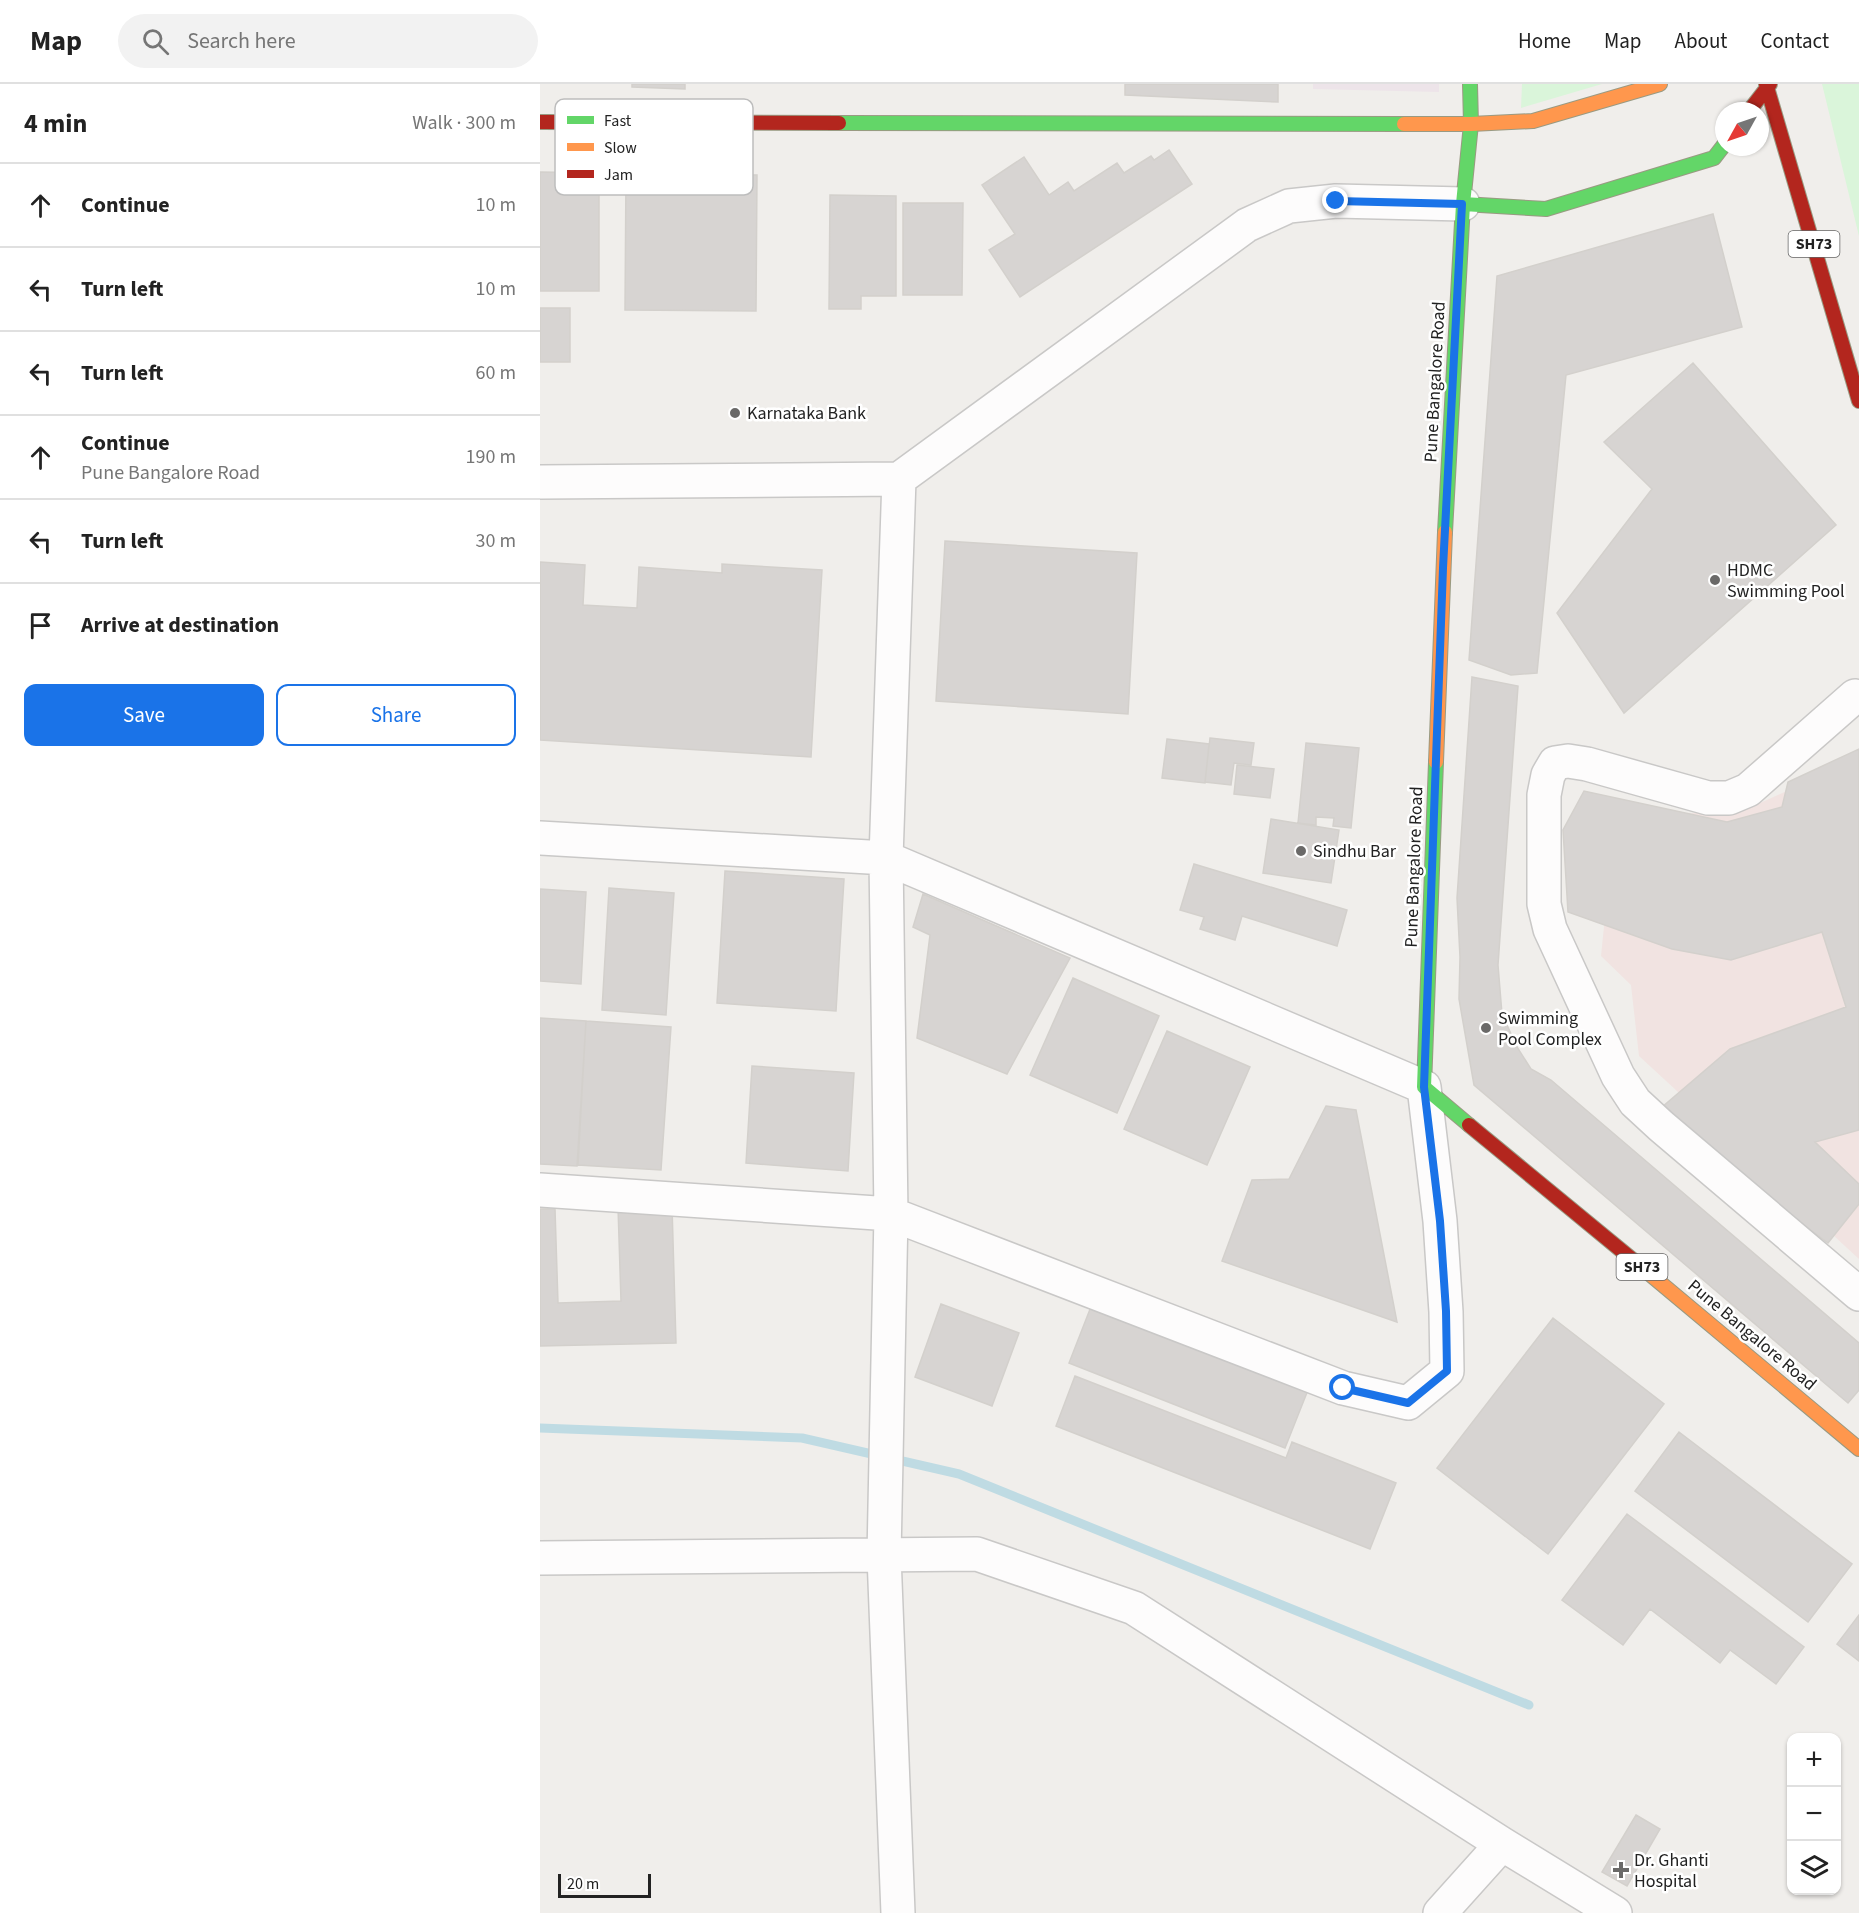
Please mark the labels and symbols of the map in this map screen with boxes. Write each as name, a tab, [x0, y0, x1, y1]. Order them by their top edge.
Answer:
legend	[555, 99, 753, 195]
north arrow	[1715, 102, 1769, 156]
text: Fast	[604, 110, 632, 132]
text: Slow	[604, 137, 637, 159]
text: Jam	[604, 164, 633, 186]
route end	[1322, 187, 1348, 213]
road number: SH73	[1788, 231, 1840, 257]
street label: Pune Bangalore Road	[1418, 301, 1452, 463]
place label: Karnataka Bank	[747, 401, 866, 426]
marker: Karnataka Bank	[728, 406, 742, 420]
place label: HDMC Swimming Pool	[1727, 558, 1845, 604]
marker: HDMC Swimming Pool	[1708, 573, 1722, 587]
street label: Pune Bangalore Road	[1399, 786, 1429, 948]
place label: Sindhu Bar	[1313, 839, 1397, 864]
marker: Sindhu Bar	[1294, 844, 1308, 858]
place label: Swimming Pool Complex	[1498, 1006, 1602, 1052]
marker: Swimming Pool Complex	[1479, 1021, 1493, 1035]
road number: SH73	[1616, 1254, 1668, 1280]
street label: Pune Bangalore Road	[1682, 1274, 1822, 1396]
route start	[1329, 1374, 1355, 1400]
place label: Dr. Ghanti Hospital	[1634, 1848, 1709, 1894]
marker: Dr. Ghanti Hospital	[1612, 1861, 1630, 1879]
scale bar	[558, 1871, 651, 1898]

